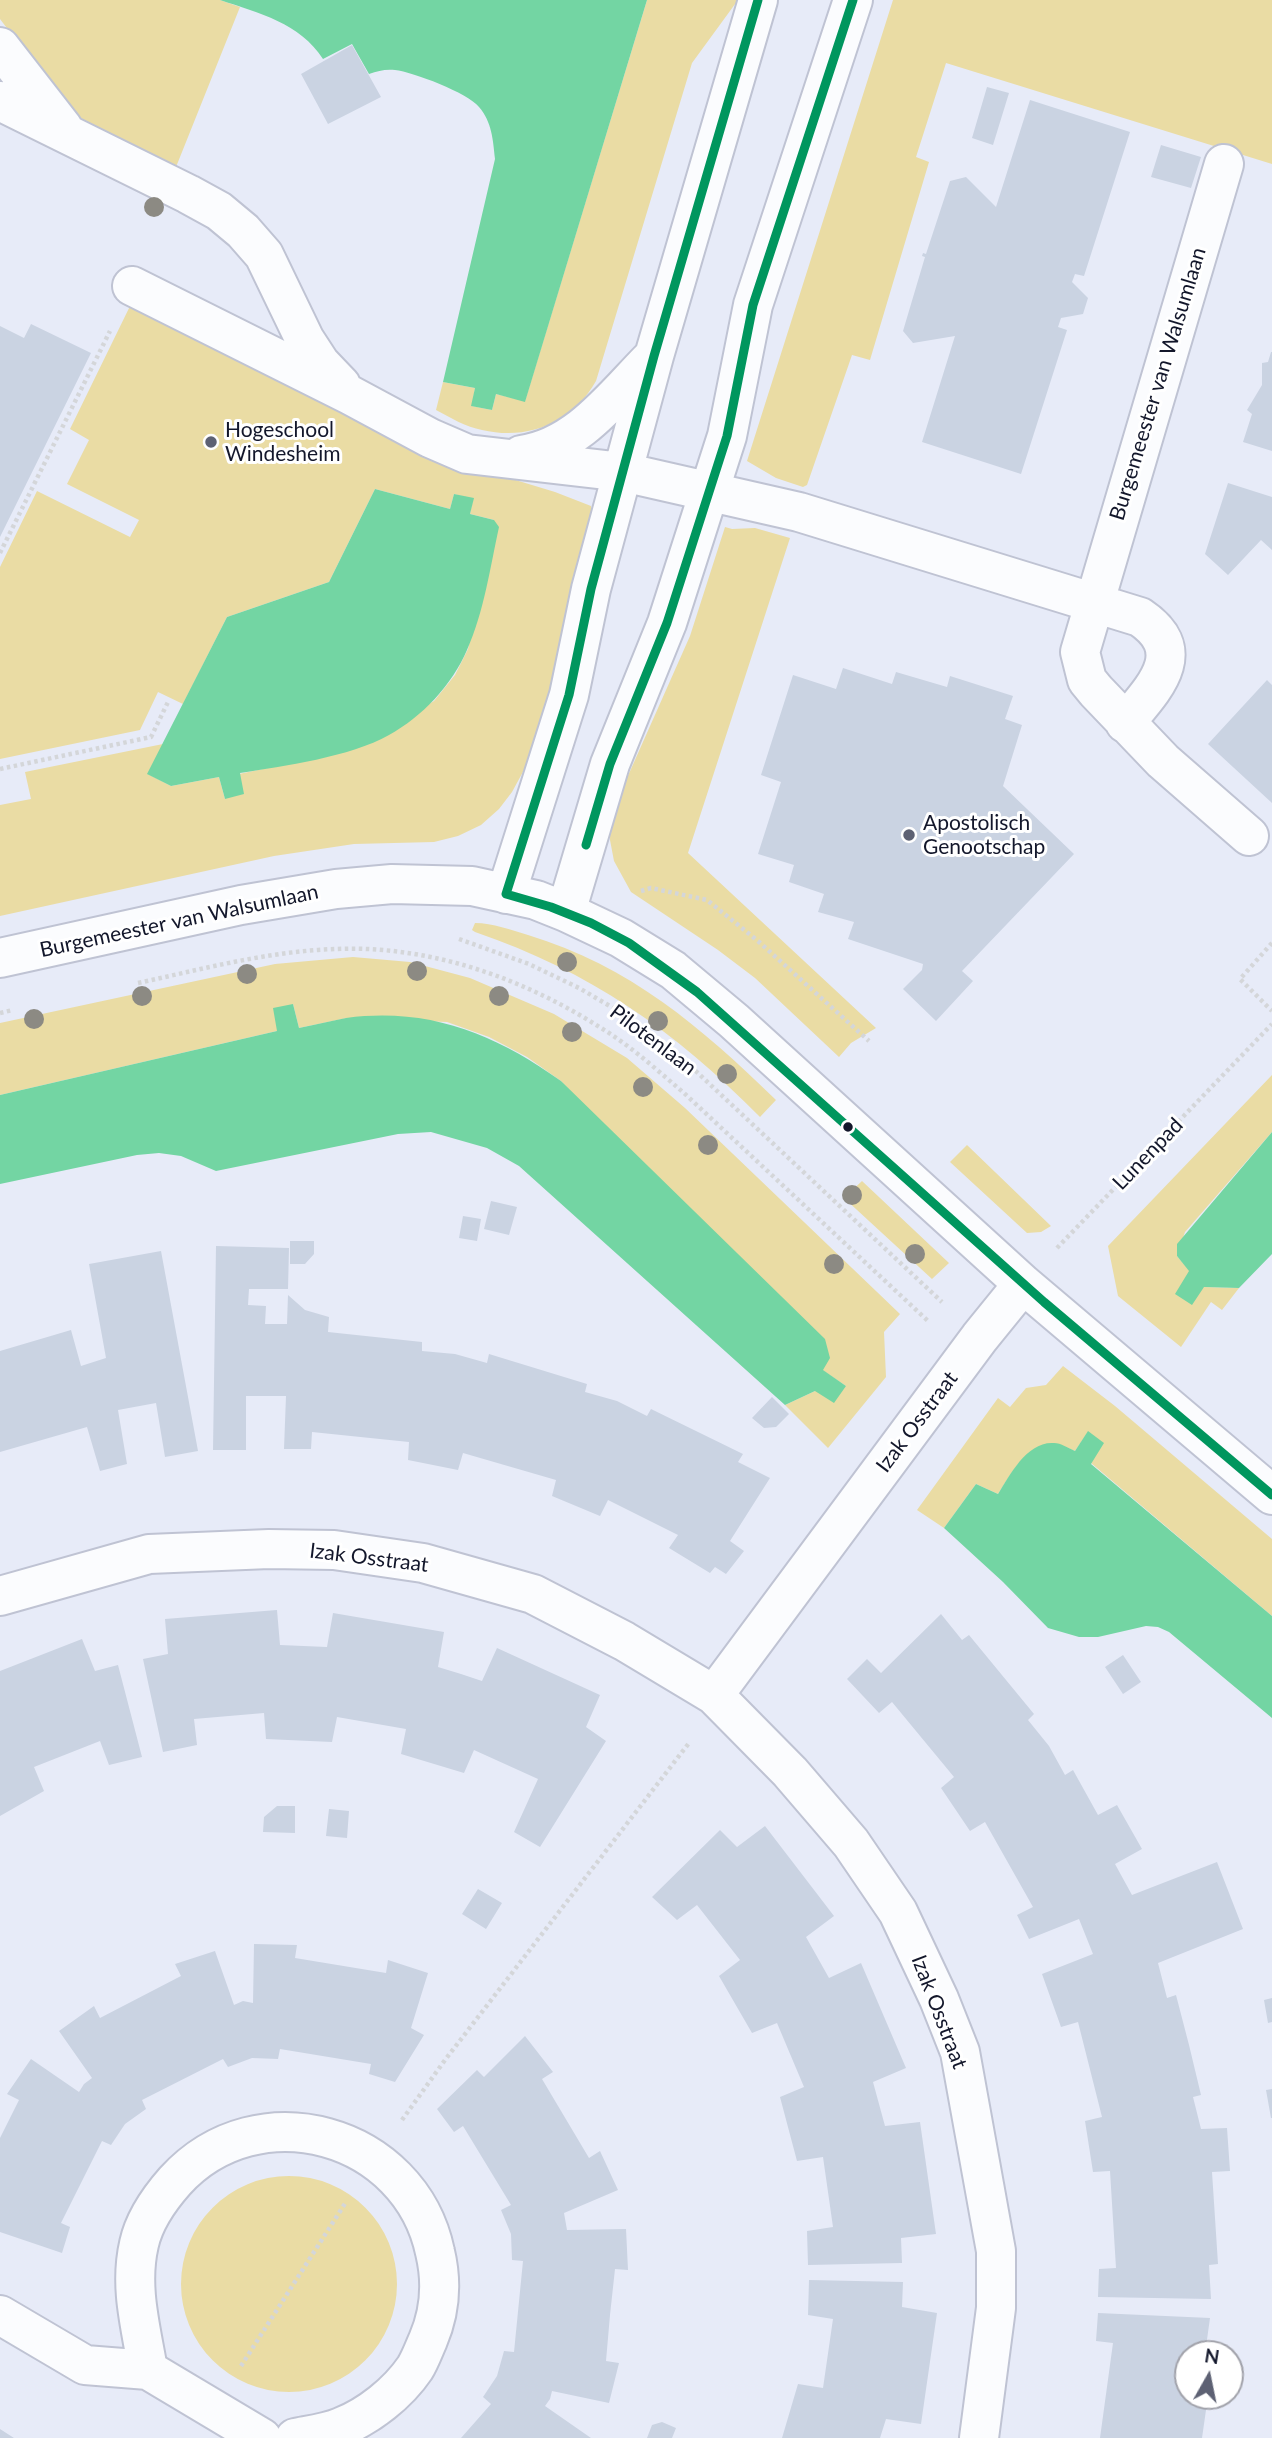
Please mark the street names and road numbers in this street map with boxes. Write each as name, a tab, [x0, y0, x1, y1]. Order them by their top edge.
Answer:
street label: Burgemeester van Walsumlaan	[1104, 244, 1212, 524]
street label: Burgemeester van Walsumlaan	[37, 879, 321, 963]
street label: Pilotenlaan	[605, 999, 701, 1081]
street label: Lunenpad	[1108, 1113, 1188, 1195]
street label: Izak Osstraat	[871, 1367, 963, 1477]
street label: Izak Osstraat	[308, 1538, 430, 1578]
street label: Izak Osstraat	[906, 1952, 972, 2072]

